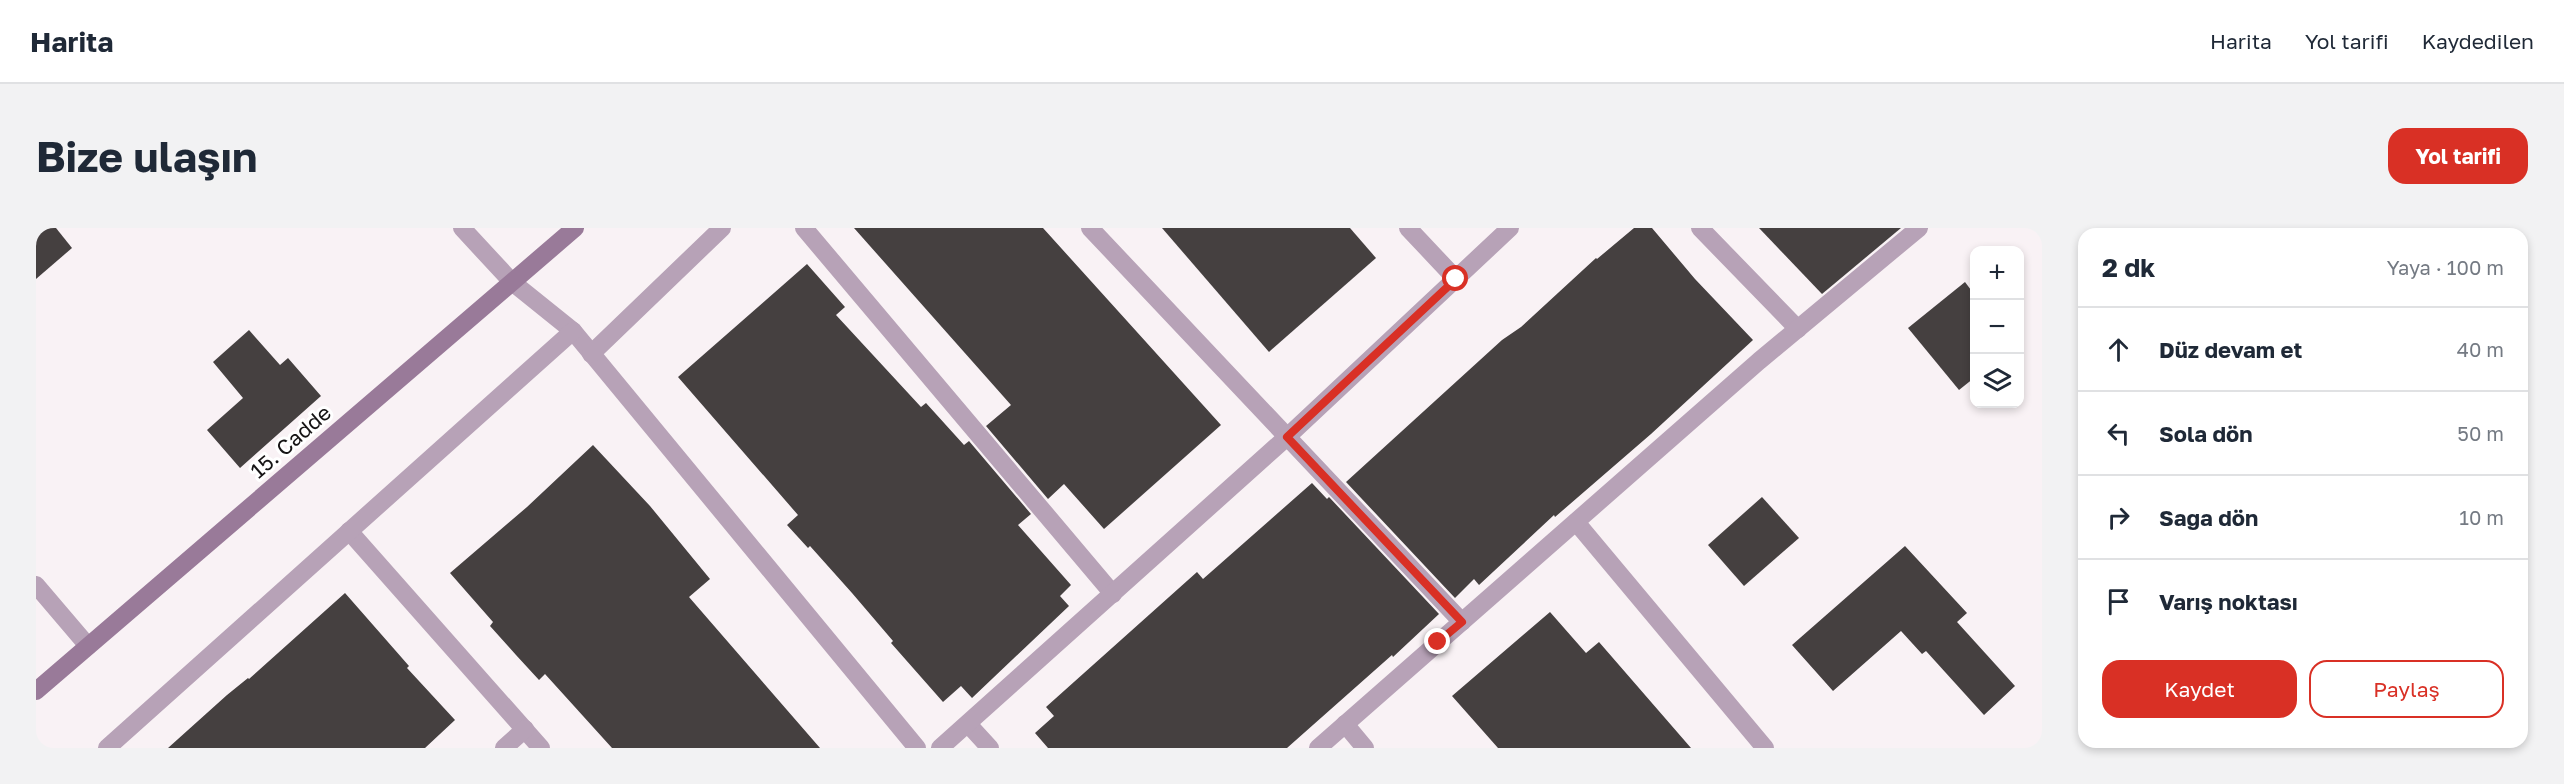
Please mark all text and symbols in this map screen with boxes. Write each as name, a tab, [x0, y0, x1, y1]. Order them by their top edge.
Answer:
text: Harita	[30, 25, 114, 58]
text: Harita	[2210, 28, 2272, 54]
text: Yol tarifi	[2305, 28, 2389, 54]
text: Kaydedilen	[2422, 28, 2534, 54]
button: Yol tarifi	[2388, 128, 2528, 184]
text: Bize ulaşın	[36, 131, 257, 181]
map controls	[1970, 246, 2024, 408]
button: +	[1970, 246, 2024, 300]
text: 2 dk	[2102, 252, 2155, 283]
text: Yaya · 100 m	[2387, 255, 2504, 279]
route start	[1442, 265, 1468, 291]
button: −	[1970, 300, 2024, 354]
icon: ahead	[2102, 333, 2135, 366]
text: Düz devam et	[2159, 336, 2302, 363]
text: 40 m	[2457, 337, 2504, 361]
button: layers	[1970, 354, 2024, 408]
street label: 15. Cadde	[245, 399, 336, 483]
icon: left	[2102, 417, 2135, 450]
text: Sola dön	[2159, 420, 2253, 447]
text: 50 m	[2457, 421, 2504, 445]
icon: right	[2102, 501, 2135, 534]
text: Sağa dön	[2159, 504, 2258, 531]
text: 10 m	[2459, 505, 2504, 529]
icon: arrive	[2102, 585, 2135, 618]
text: Varış noktası	[2159, 588, 2298, 615]
route end	[1424, 628, 1450, 654]
button: Kaydet	[2102, 660, 2297, 718]
button: Paylaş	[2309, 660, 2504, 718]

